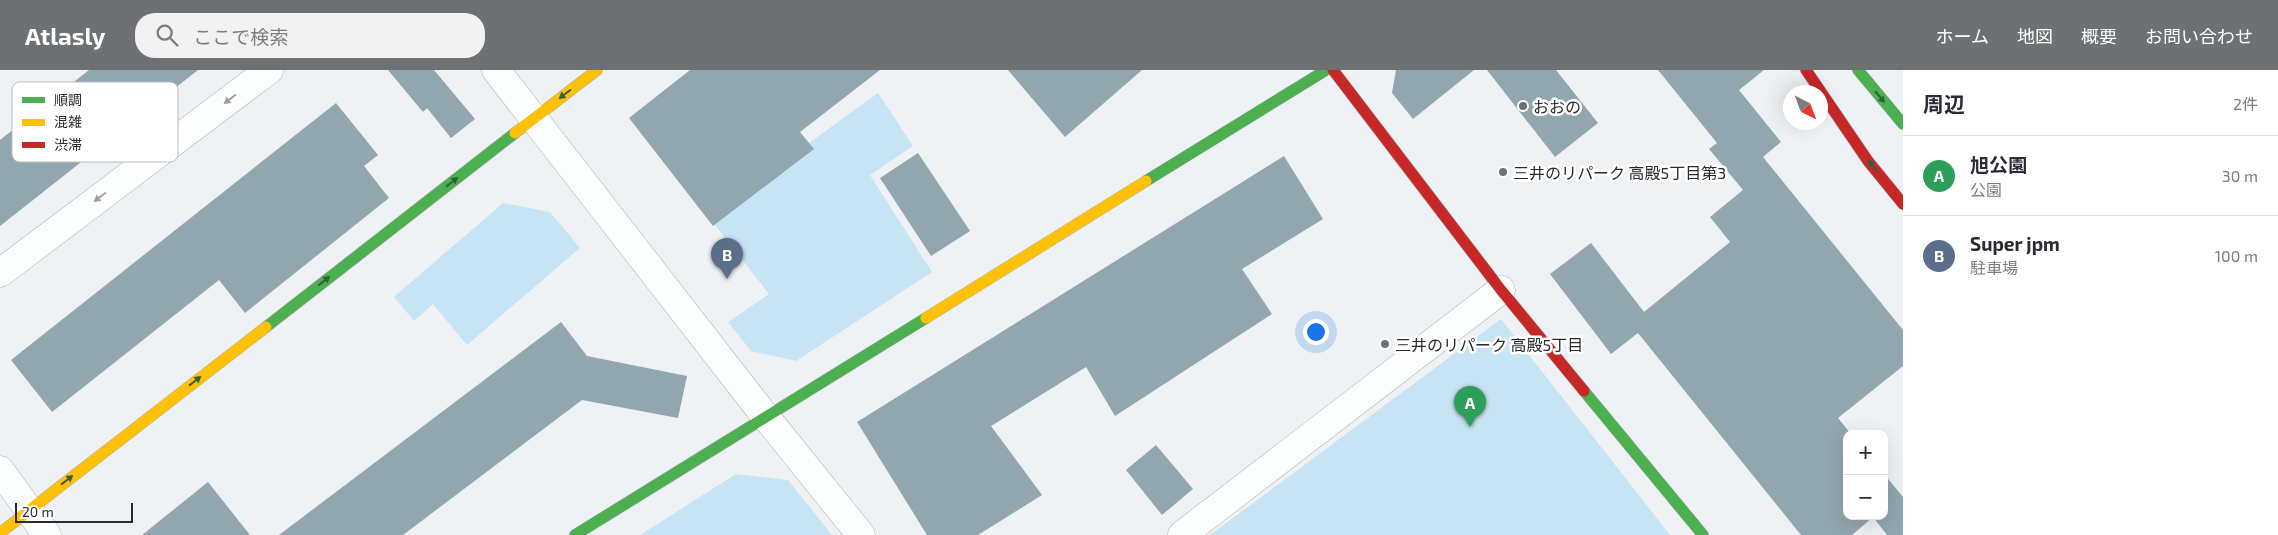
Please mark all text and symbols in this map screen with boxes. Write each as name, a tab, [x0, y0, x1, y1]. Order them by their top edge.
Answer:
search box	[135, 13, 485, 58]
text: Atlasly	[25, 21, 105, 50]
icon: search	[153, 21, 181, 49]
text: ここで検索	[193, 25, 288, 48]
text: ホーム	[1936, 25, 1989, 47]
text: 地図	[2017, 25, 2053, 47]
text: 概要	[2081, 25, 2117, 47]
text: お問い合わせ	[2145, 25, 2253, 47]
legend	[12, 82, 178, 162]
north arrow	[1783, 85, 1828, 130]
one-way arrow	[559, 89, 572, 100]
one-way arrow	[1875, 90, 1886, 103]
text: 順調	[54, 91, 82, 108]
text: 周辺	[1923, 91, 1965, 116]
one-way arrow	[224, 94, 237, 105]
text: 2件	[2233, 94, 2258, 113]
place label: おおの	[1533, 97, 1581, 116]
marker: おおの	[1517, 100, 1529, 112]
text: 混雑	[54, 113, 82, 130]
text: 渋滞	[54, 136, 82, 153]
text: 旭公園	[1970, 153, 2027, 176]
one-way arrow	[1867, 160, 1878, 173]
place label: 三井のリパーク 高殿5丁目第3	[1513, 163, 1726, 182]
marker: 三井のリパーク 高殿5丁目第3	[1497, 166, 1509, 178]
text: A	[1934, 166, 1944, 185]
text: 30 m	[2222, 166, 2258, 185]
one-way arrow	[445, 177, 459, 187]
text: 公園	[1970, 180, 2002, 199]
one-way arrow	[94, 192, 107, 203]
text: Super jpm	[1970, 232, 2060, 255]
pin: B	[711, 238, 743, 279]
text: B	[1934, 246, 1944, 265]
text: 100 m	[2215, 246, 2258, 265]
text: 駐車場	[1970, 258, 2018, 277]
one-way arrow	[317, 276, 330, 287]
your location	[1303, 319, 1329, 345]
place label: 三井のリパーク 高殿5丁目	[1395, 335, 1583, 354]
marker: 三井のリパーク 高殿5丁目	[1379, 338, 1391, 350]
one-way arrow	[188, 376, 202, 386]
pin: A	[1454, 386, 1486, 427]
map controls	[1843, 430, 1888, 520]
button: +	[1843, 430, 1888, 475]
one-way arrow	[60, 475, 73, 486]
button: −	[1843, 475, 1888, 520]
scale bar	[15, 500, 132, 523]
text: 20 m	[22, 503, 54, 520]

